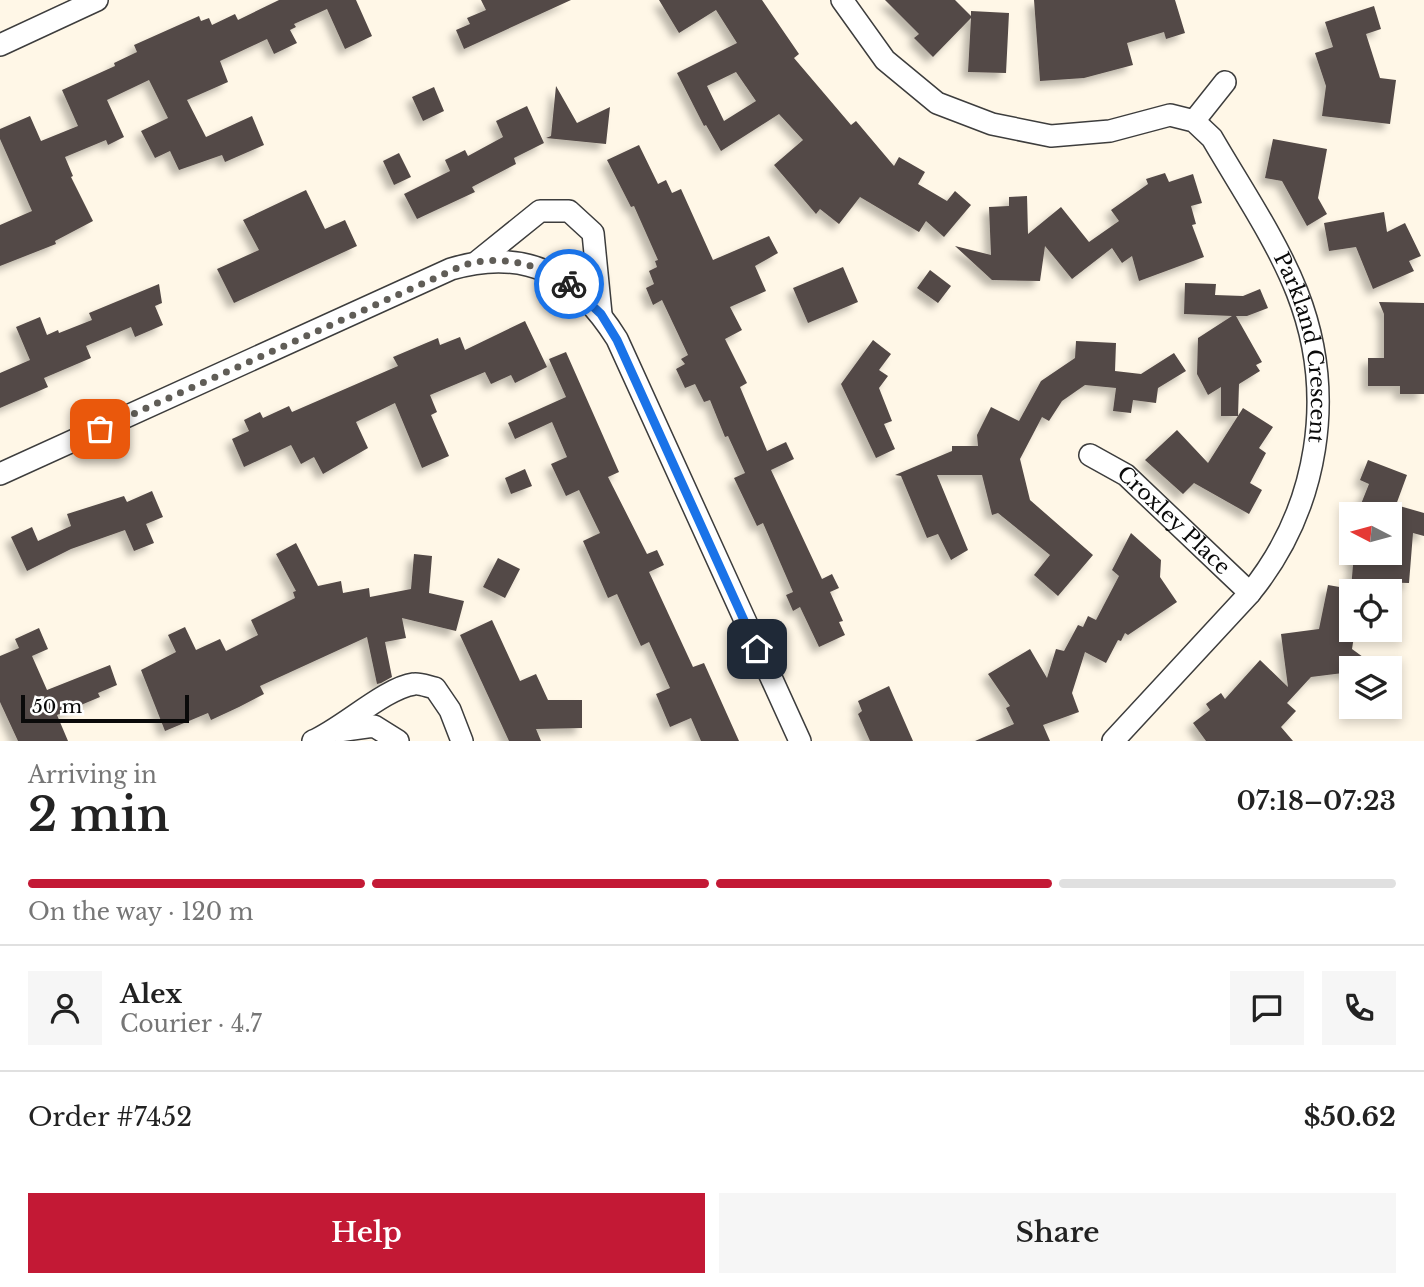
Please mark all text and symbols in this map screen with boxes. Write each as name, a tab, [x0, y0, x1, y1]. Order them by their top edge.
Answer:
street label: Parkland Crescent	[1268, 248, 1331, 445]
courier	[534, 249, 604, 319]
icon: bike	[550, 265, 588, 303]
pin	[70, 399, 130, 459]
icon: bag	[81, 410, 119, 448]
street label: Croxley Place	[1112, 461, 1236, 580]
north arrow	[1339, 502, 1402, 565]
map controls	[1339, 502, 1402, 719]
button: locate	[1339, 579, 1402, 642]
pin	[727, 619, 787, 679]
icon: home	[738, 630, 776, 668]
button: layers	[1339, 656, 1402, 719]
scale bar	[21, 692, 189, 724]
text: 50 m	[32, 695, 82, 718]
text: Arriving in	[28, 761, 157, 789]
text: 07:18–07:23	[1236, 785, 1396, 817]
text: 2 min	[28, 786, 170, 843]
text: On the way · 120 m	[28, 898, 253, 926]
button: person	[28, 971, 102, 1045]
button: chat	[1230, 971, 1304, 1045]
button: phone	[1322, 971, 1396, 1045]
text: Alex	[120, 978, 182, 1010]
text: Courier · 4.7	[120, 1010, 262, 1038]
text: Order #7452	[28, 1101, 192, 1133]
text: $50.62	[1304, 1101, 1396, 1133]
button: Help	[28, 1193, 705, 1273]
button: Share	[719, 1193, 1396, 1273]

